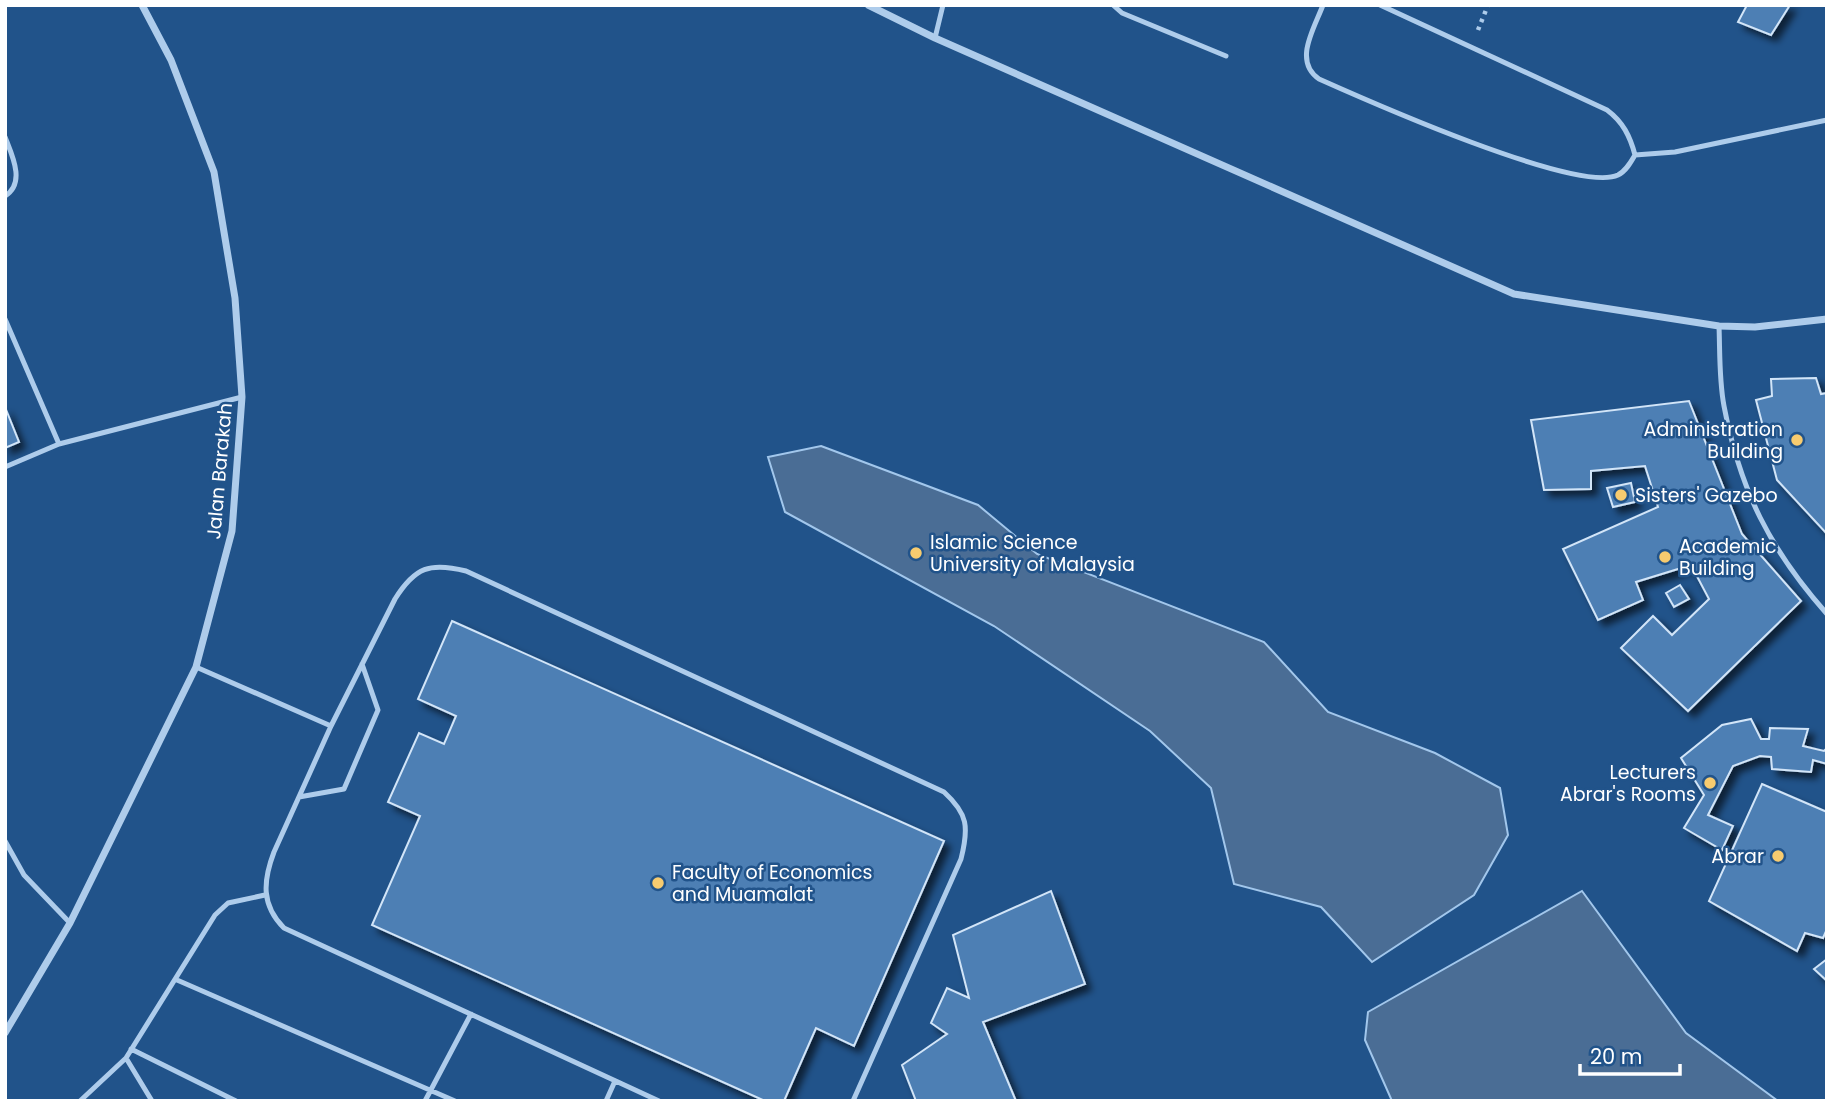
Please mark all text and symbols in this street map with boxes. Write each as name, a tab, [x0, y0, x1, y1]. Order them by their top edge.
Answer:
street label: Jalan Barakah	[200, 402, 239, 540]
place label: Administration Building	[1644, 416, 1783, 465]
marker: Administration Building	[1789, 432, 1805, 448]
place label: Sisters' Gazebo	[1635, 482, 1778, 509]
marker: Sisters' Gazebo	[1613, 487, 1629, 503]
place label: Islamic Science University of Malaysia	[930, 529, 1135, 578]
place label: Academic Building	[1679, 533, 1777, 582]
marker: Islamic Science University of Malaysia	[908, 545, 924, 561]
marker: Academic Building	[1657, 549, 1673, 565]
place label: Lecturers Abrar's Rooms	[1560, 759, 1696, 808]
marker: Lecturers Abrar's Rooms	[1702, 775, 1718, 791]
place label: Abrar	[1711, 843, 1764, 870]
marker: Abrar	[1770, 848, 1786, 864]
place label: Faculty of Economics and Muamalat	[672, 859, 872, 908]
marker: Faculty of Economics and Muamalat	[650, 875, 666, 891]
scale bar	[1580, 1032, 1680, 1076]
text: 20 m	[1590, 1042, 1643, 1071]

